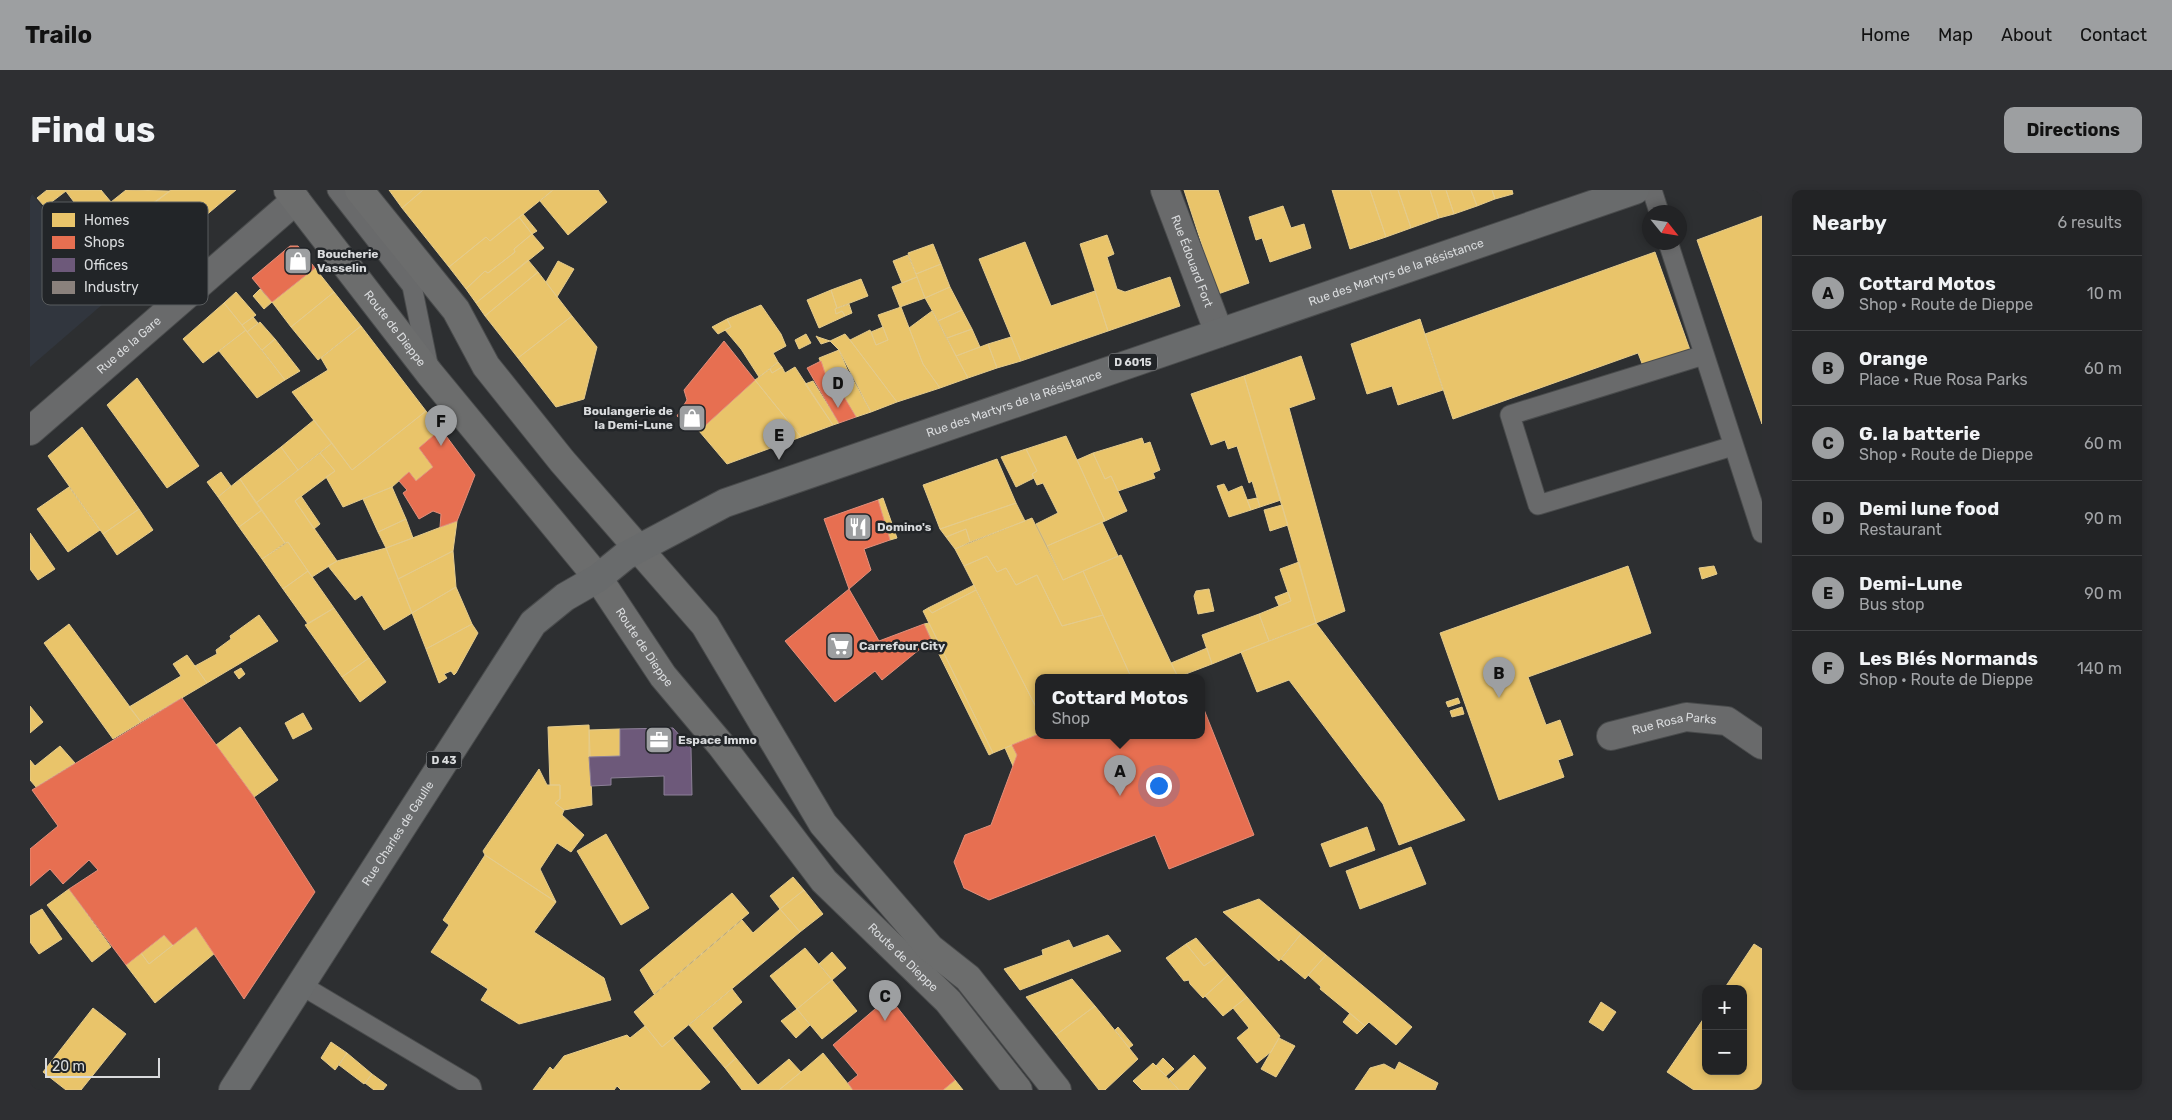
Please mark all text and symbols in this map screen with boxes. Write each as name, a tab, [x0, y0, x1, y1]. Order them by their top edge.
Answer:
text: Trailo	[25, 21, 92, 49]
text: Home	[1861, 24, 1910, 46]
text: Map	[1938, 24, 1973, 46]
text: About	[2001, 24, 2052, 46]
text: Contact	[2080, 24, 2147, 46]
button: Directions	[2004, 107, 2142, 153]
text: Find us	[30, 109, 155, 151]
legend	[42, 202, 208, 305]
north arrow	[1642, 205, 1687, 250]
text: Nearby	[1812, 210, 1887, 235]
text: Homes	[84, 212, 129, 229]
street label: Rue Édouard Fort	[1168, 213, 1216, 309]
text: 6 results	[2057, 213, 2122, 232]
text: Shops	[84, 234, 125, 251]
street label: Rue des Martyrs de la Résistance	[1307, 235, 1486, 309]
shop icon: Boucherie Vasselin	[283, 246, 313, 276]
place label: Boucherie Vasselin	[317, 247, 379, 275]
text: Offices	[84, 257, 128, 274]
text: Cottard Motos	[1859, 272, 1996, 295]
text: Industry	[84, 279, 139, 296]
text: A	[1822, 284, 1834, 303]
text: 10 m	[2087, 284, 2122, 303]
street label: Route de Dieppe	[361, 288, 429, 369]
text: Shop · Route de Dieppe	[1859, 295, 2033, 314]
street label: Rue de la Gare	[94, 313, 164, 377]
text: Orange	[1859, 347, 1928, 370]
road number: D 6015	[1109, 353, 1157, 370]
text: B	[1822, 359, 1834, 378]
text: 60 m	[2084, 359, 2122, 378]
pin: D	[822, 367, 854, 408]
street label: Rue des Martyrs de la Résistance	[925, 367, 1104, 440]
text: Place · Rue Rosa Parks	[1859, 370, 2028, 389]
shop icon: Boulangerie de la Demi-Lune	[677, 403, 707, 433]
place label: Boulangerie de la Demi-Lune	[583, 404, 673, 432]
pin: F	[425, 405, 457, 446]
pin: E	[763, 419, 795, 460]
text: G. la batterie	[1859, 422, 1980, 445]
text: C	[1822, 434, 1834, 453]
text: 60 m	[2084, 434, 2122, 453]
text: Shop · Route de Dieppe	[1859, 445, 2033, 464]
text: Demi lune food	[1859, 497, 1999, 520]
text: D	[1822, 509, 1834, 528]
text: 90 m	[2084, 509, 2122, 528]
restaurant icon: Domino's	[843, 512, 873, 542]
place label: Domino's	[877, 520, 932, 534]
text: Restaurant	[1859, 520, 1942, 539]
text: Demi-Lune	[1859, 572, 1963, 595]
text: E	[1823, 584, 1833, 603]
text: 90 m	[2084, 584, 2122, 603]
text: Bus stop	[1859, 595, 1925, 614]
street label: Route de Dieppe	[613, 605, 676, 690]
supermarket icon: Carrefour City	[825, 631, 855, 661]
place label: Carrefour City	[859, 639, 945, 653]
text: Les Blés Normands	[1859, 647, 2038, 670]
pin: B	[1483, 657, 1515, 698]
text: F	[1823, 659, 1833, 678]
text: 140 m	[2077, 659, 2122, 678]
text: Shop · Route de Dieppe	[1859, 670, 2033, 689]
popup	[1035, 674, 1205, 739]
text: Cottard Motos	[1052, 686, 1188, 709]
text: Shop	[1052, 709, 1090, 728]
street label: Rue Rosa Parks	[1631, 710, 1717, 737]
office icon: Espace Immo	[644, 725, 674, 755]
place label: Espace Immo	[678, 733, 757, 747]
road number: D 43	[426, 752, 462, 768]
pin: A	[1104, 755, 1136, 796]
your location	[1146, 773, 1172, 799]
street label: Rue Charles de Gaulle	[359, 778, 437, 888]
street label: Route de Dieppe	[865, 920, 941, 995]
pin: C	[869, 980, 901, 1021]
map controls	[1702, 985, 1747, 1075]
button: +	[1702, 985, 1747, 1030]
button: −	[1702, 1030, 1747, 1075]
scale bar	[45, 1055, 160, 1078]
text: 20 m	[52, 1058, 85, 1075]

